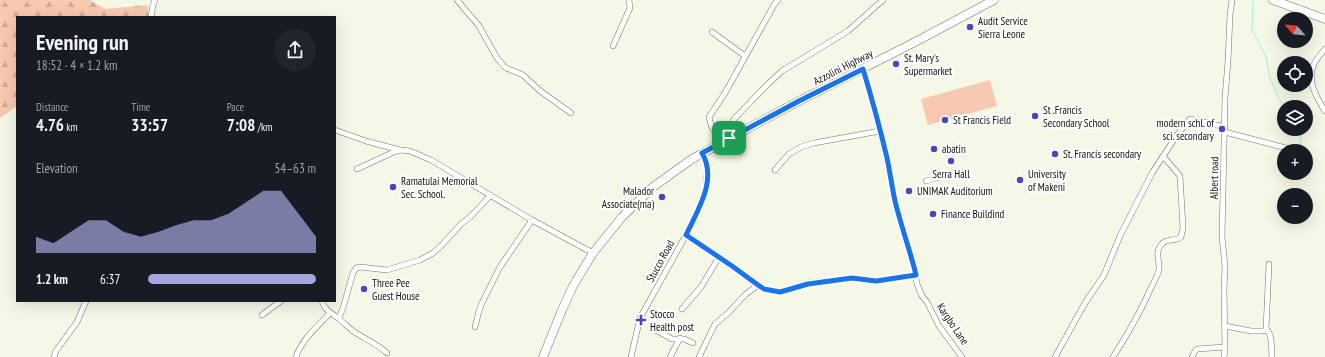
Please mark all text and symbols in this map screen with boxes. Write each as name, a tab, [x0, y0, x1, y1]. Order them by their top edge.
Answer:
north arrow	[1277, 12, 1313, 48]
map controls	[1277, 12, 1313, 224]
place label: Audit Service Sierra Leone	[978, 14, 1028, 41]
marker: Audit Service Sierra Leone	[965, 22, 975, 32]
text: Evening run	[36, 28, 129, 56]
button: share	[274, 29, 316, 71]
street label: Azzolini Highway	[811, 46, 876, 88]
place label: St. Mary's Supermarket	[904, 51, 952, 78]
button: locate	[1277, 56, 1313, 92]
text: 18:52 · 4 × 1.2 km	[36, 57, 117, 74]
marker: St. Mary's Supermarket	[891, 59, 901, 69]
text: Distance	[36, 100, 68, 114]
text: Time	[131, 100, 150, 114]
text: Pace	[227, 100, 244, 114]
button: layers	[1277, 100, 1313, 136]
place label: St .Francis Secondary School	[1043, 103, 1110, 130]
marker: St .Francis Secondary School	[1030, 111, 1040, 121]
place label: St Francis Field	[953, 113, 1011, 127]
text: 4.76	[36, 114, 64, 136]
text: 33:57	[131, 114, 168, 136]
text: 7:08	[227, 114, 255, 136]
marker: St Francis Field	[940, 115, 950, 125]
place label: modern schl. of sci. secondary	[1157, 116, 1215, 143]
text: km	[64, 120, 78, 134]
text: /km	[255, 120, 272, 134]
pin	[712, 121, 746, 155]
marker: modern schl. of sci. secondary	[1217, 124, 1227, 134]
icon: arrive	[718, 127, 740, 149]
place label: abatin	[942, 142, 966, 156]
marker: abatin	[929, 144, 939, 154]
button: +	[1277, 144, 1313, 180]
place label: St. Francis secondary	[1063, 147, 1142, 161]
marker: St. Francis secondary	[1050, 149, 1060, 159]
marker: Serra Hall	[946, 156, 956, 166]
street label: Albert road	[1207, 156, 1221, 199]
text: Elevation	[36, 160, 78, 177]
text: 54–63 m	[274, 160, 316, 177]
place label: Serra Hall	[932, 167, 970, 181]
place label: University of Makeni	[1028, 167, 1067, 194]
place label: Ramatulai Memorial Sec. School.	[401, 174, 478, 201]
marker: University of Makeni	[1015, 175, 1025, 185]
marker: Ramatulai Memorial Sec. School.	[388, 182, 398, 192]
place label: Malador Associate(ma)	[602, 184, 654, 211]
place label: UNIMAK Auditorium	[917, 184, 993, 198]
marker: UNIMAK Auditorium	[904, 186, 914, 196]
button: −	[1277, 188, 1313, 224]
marker: Malador Associate(ma)	[657, 192, 667, 202]
place label: Finance Buildind	[941, 207, 1004, 221]
marker: Finance Buildind	[928, 209, 938, 219]
street label: Stucco Road	[643, 237, 677, 284]
text: 1.2 km	[36, 271, 68, 288]
text: 6:37	[100, 271, 120, 288]
place label: Three Pee Guest House	[372, 276, 420, 303]
marker: Three Pee Guest House	[359, 284, 369, 294]
street label: Kargbo Lane	[934, 300, 972, 348]
place label: Stocco Health post	[650, 307, 694, 334]
marker: Stocco Health post	[635, 314, 647, 326]

